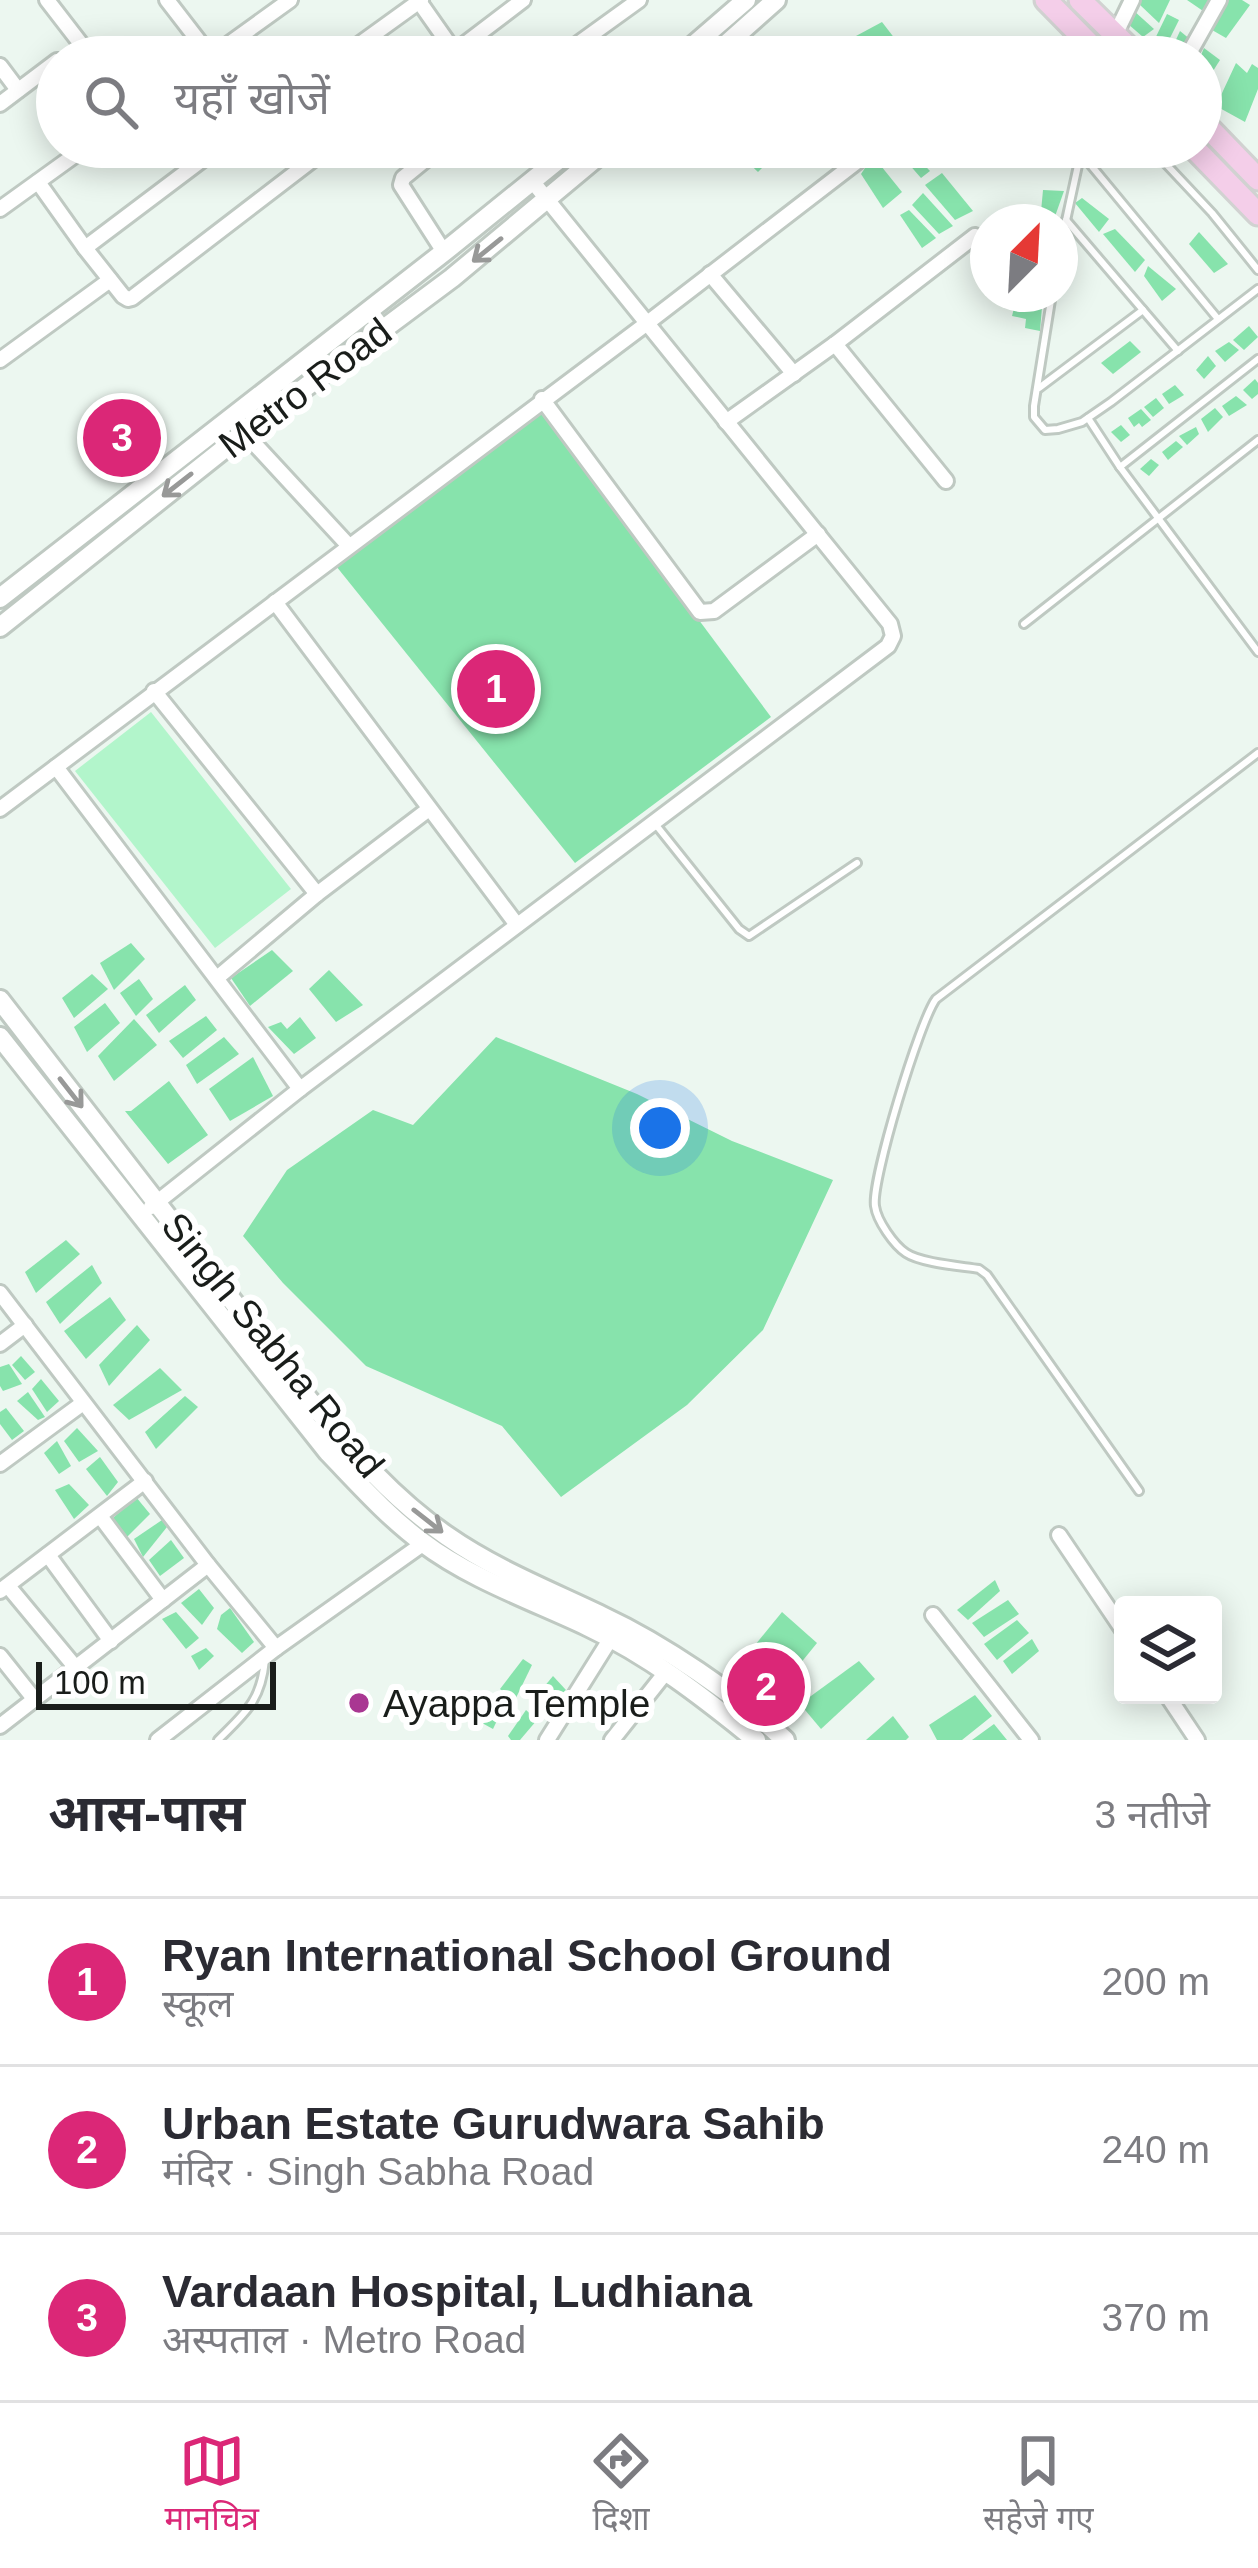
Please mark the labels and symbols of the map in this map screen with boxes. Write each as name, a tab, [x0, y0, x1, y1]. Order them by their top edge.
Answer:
north arrow	[970, 204, 1078, 312]
one-way arrow	[472, 235, 503, 263]
street label: Metro Road	[211, 310, 399, 466]
pin: 3	[83, 393, 161, 483]
one-way arrow	[161, 472, 193, 498]
pin: 1	[457, 644, 535, 734]
one-way arrow	[57, 1077, 84, 1109]
your location	[630, 1098, 690, 1158]
street label: Singh Sabha Road	[153, 1204, 393, 1486]
one-way arrow	[411, 1507, 443, 1534]
pin: 2	[727, 1642, 805, 1732]
scale bar	[36, 1656, 276, 1709]
place label: Ayappa Temple	[383, 1682, 650, 1725]
marker: Ayappa Temple	[346, 1690, 372, 1716]

